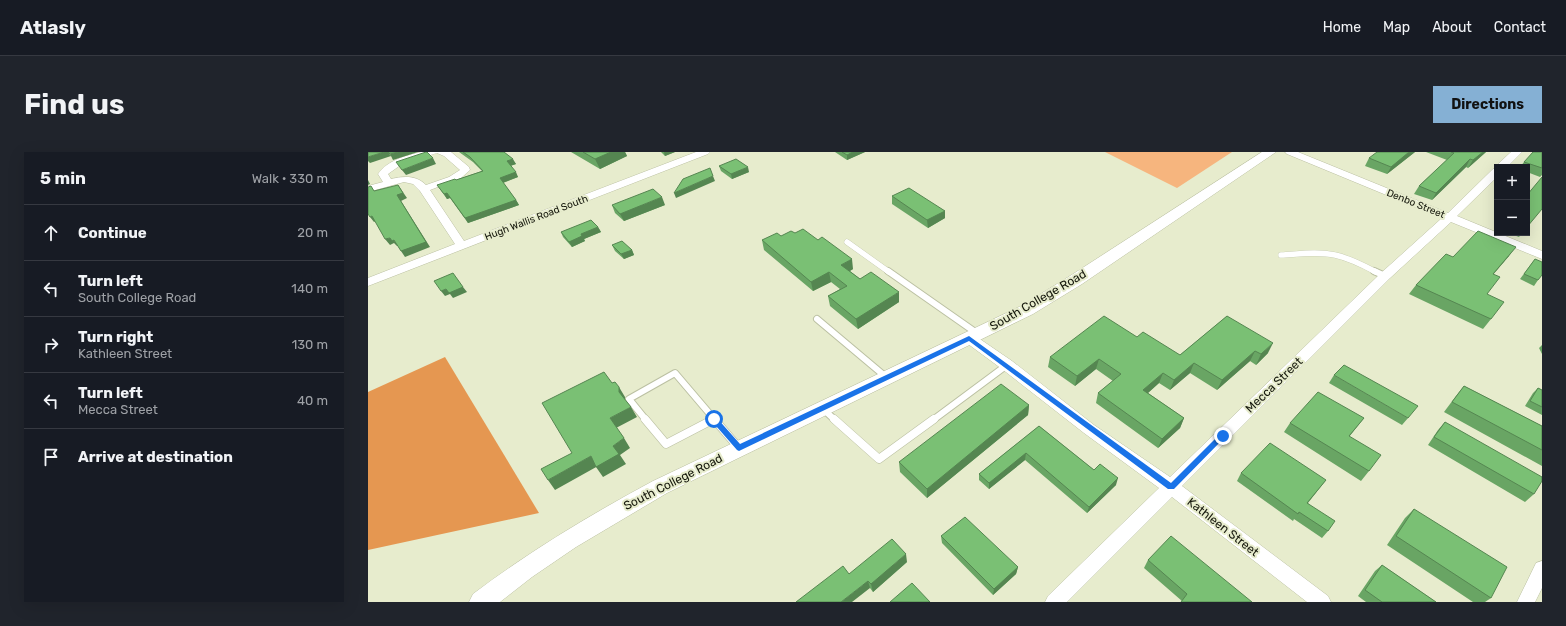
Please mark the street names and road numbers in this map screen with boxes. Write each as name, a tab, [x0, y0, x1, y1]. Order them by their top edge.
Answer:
street label: Denbo Street	[1385, 187, 1447, 221]
street label: Hugh Wallis Road South	[483, 193, 590, 243]
street label: South College Road	[987, 267, 1089, 333]
street label: Mecca Street	[1243, 354, 1306, 416]
street label: South College Road	[621, 451, 725, 513]
street label: Kathleen Street	[1184, 495, 1262, 559]

